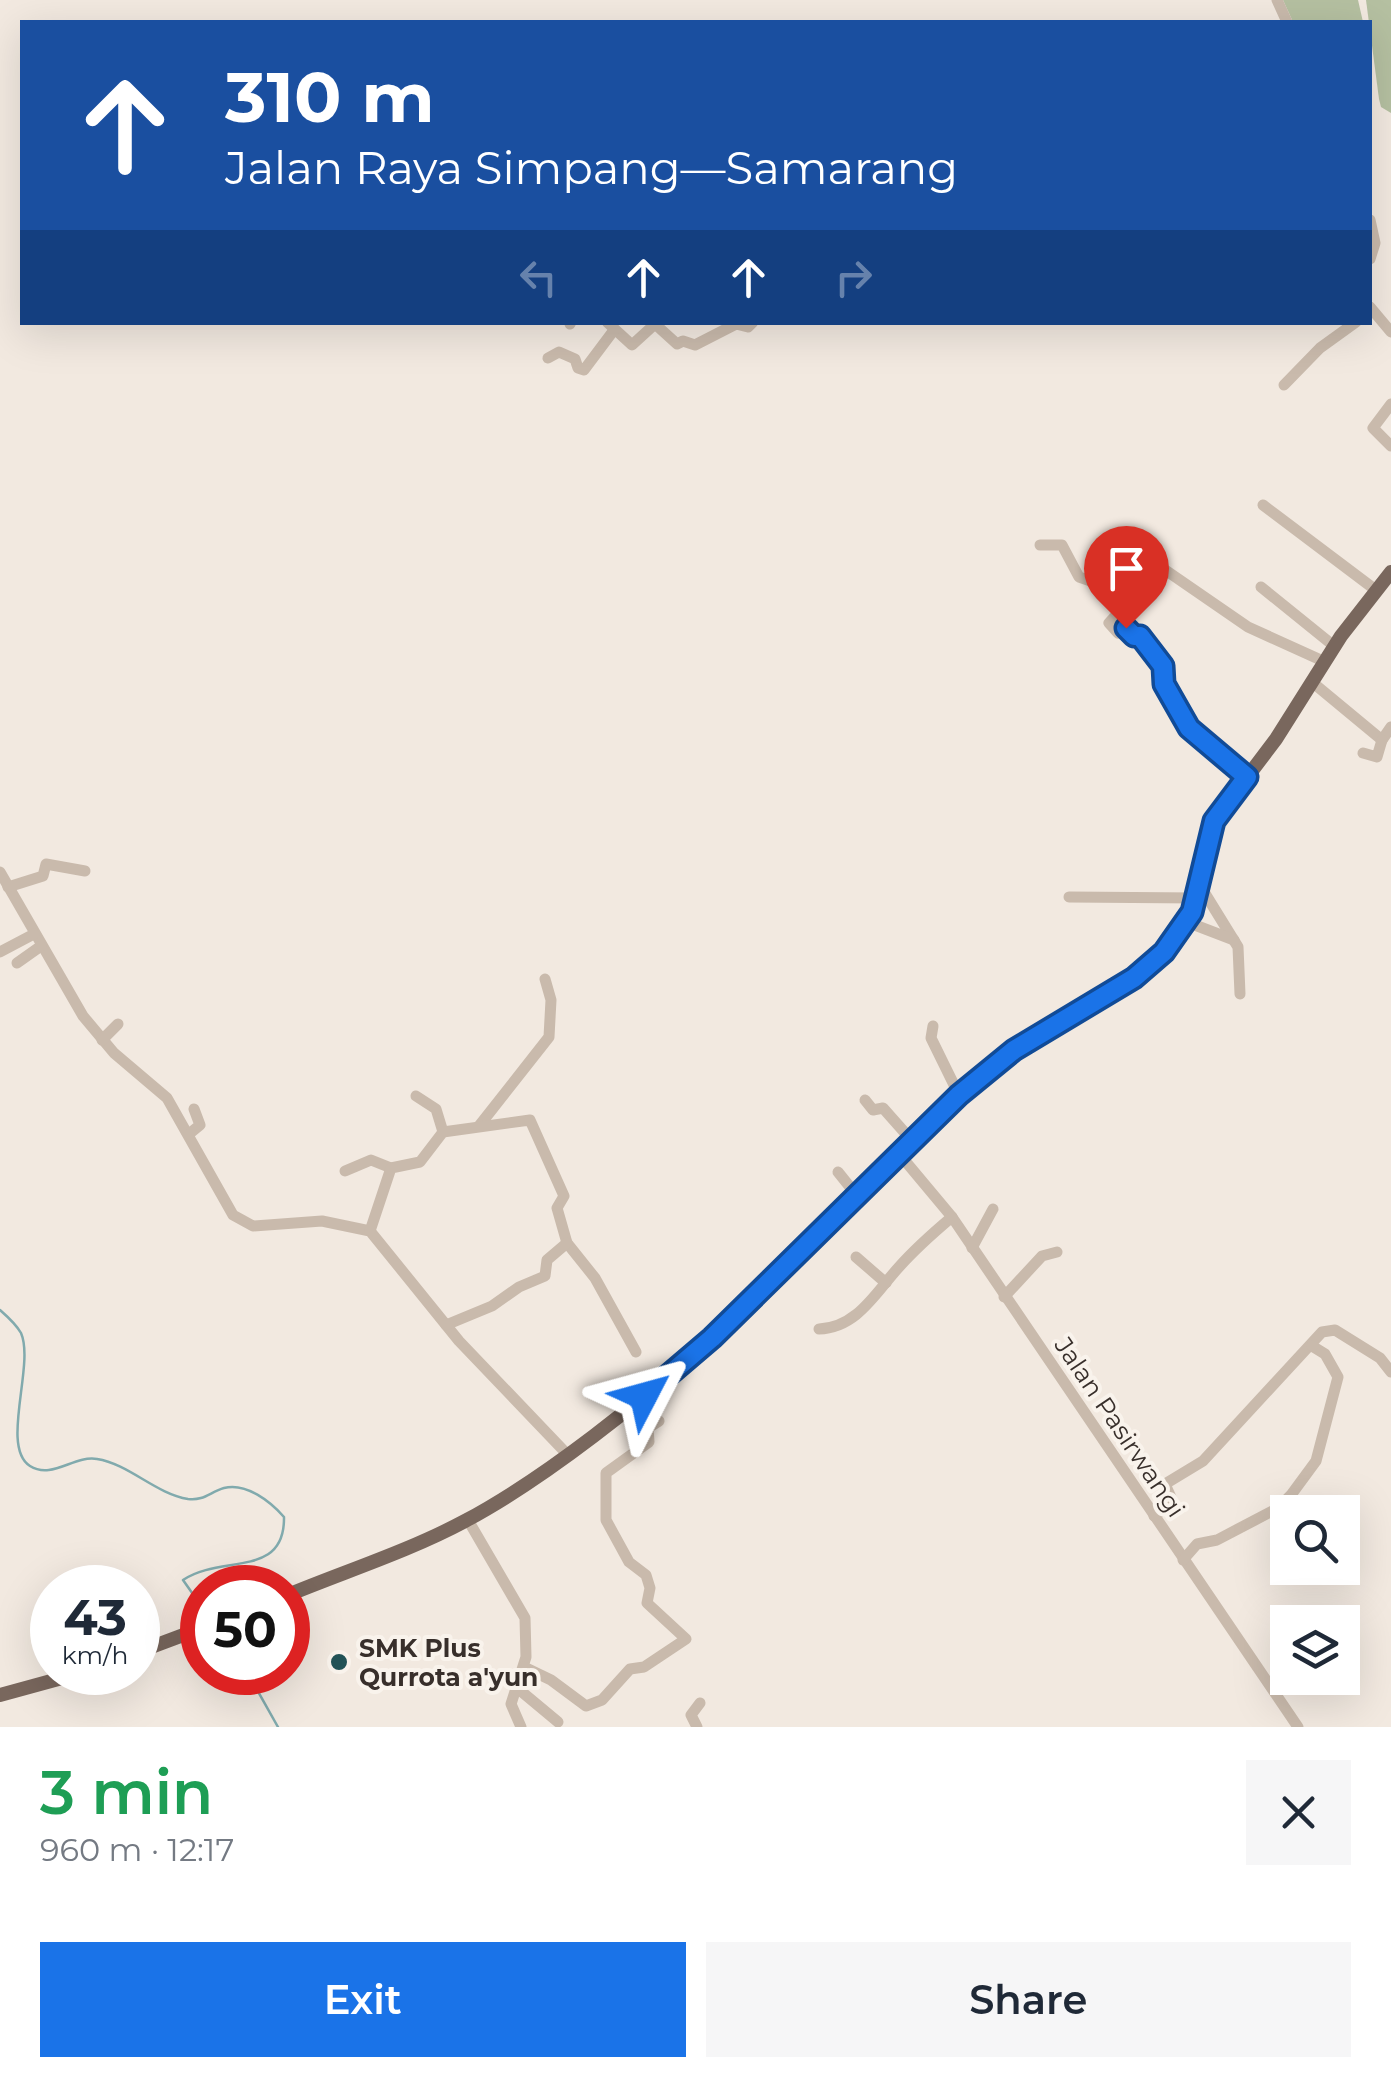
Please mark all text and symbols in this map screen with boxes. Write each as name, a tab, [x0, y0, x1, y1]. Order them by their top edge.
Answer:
text: 310 m	[225, 54, 435, 140]
icon: ahead	[60, 60, 190, 190]
text: Jalan Raya Simpang—Samarang	[225, 140, 958, 195]
icon: left	[511, 250, 566, 305]
icon: ahead	[616, 250, 671, 305]
icon: ahead	[721, 250, 776, 305]
icon: right	[826, 250, 881, 305]
pin	[1084, 526, 1169, 629]
icon: arrive	[1099, 541, 1154, 596]
street label: Jalan Pasirwangi	[1048, 1330, 1191, 1523]
position arrow	[592, 1344, 696, 1448]
map controls	[1270, 1495, 1360, 1695]
button: search	[1270, 1495, 1360, 1585]
speed limit sign: 50	[180, 1565, 310, 1695]
text: 43	[63, 1587, 127, 1648]
button: layers	[1270, 1605, 1360, 1695]
place label: SMK Plus Qurrota a'yun	[359, 1633, 538, 1692]
text: km/h	[62, 1640, 128, 1670]
marker: SMK Plus Qurrota a'yun	[328, 1651, 350, 1673]
text: 3 min	[40, 1756, 213, 1829]
button: close	[1246, 1760, 1351, 1865]
text: 960 m · 12:17	[40, 1830, 234, 1869]
button: Exit	[40, 1942, 686, 2057]
button: Share	[706, 1942, 1351, 2057]

